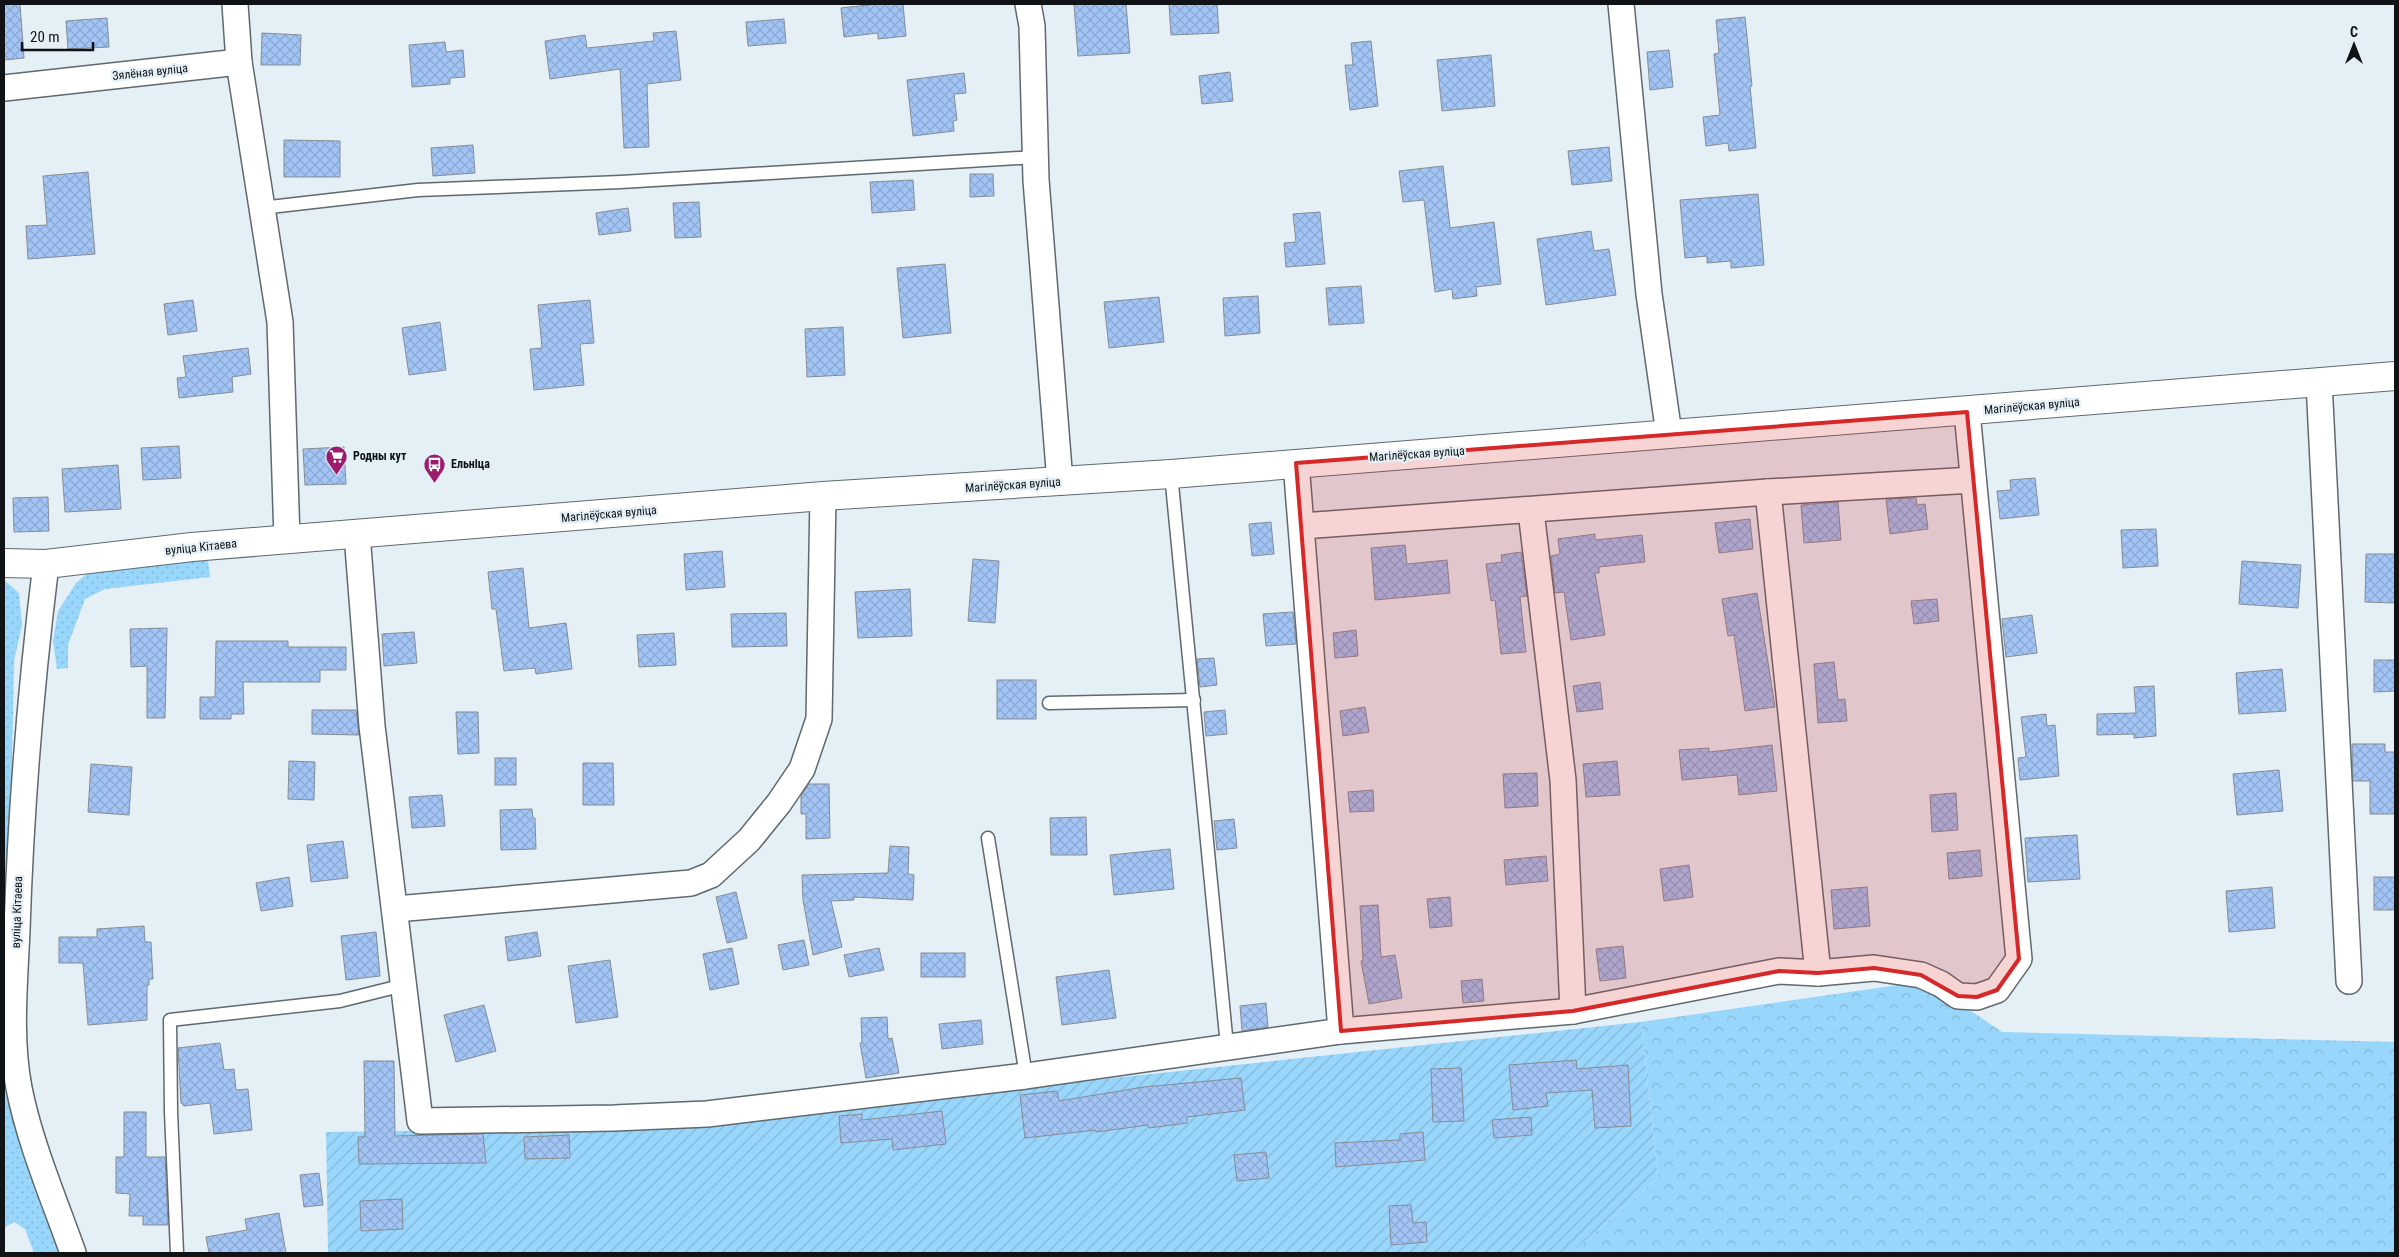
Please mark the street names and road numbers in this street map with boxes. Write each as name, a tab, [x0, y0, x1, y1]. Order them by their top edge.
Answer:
street label: Зялёная вуліца	[112, 61, 189, 83]
street label: Магілёўская вуліца	[1984, 395, 2081, 417]
street label: Магілёўская вуліца	[1369, 444, 1466, 464]
street label: Магілёўская вуліца	[965, 475, 1062, 495]
street label: Магілёўская вуліца	[561, 503, 658, 525]
street label: вуліца Кітаева	[164, 536, 238, 558]
street label: вуліца Кітаева	[9, 875, 25, 948]

